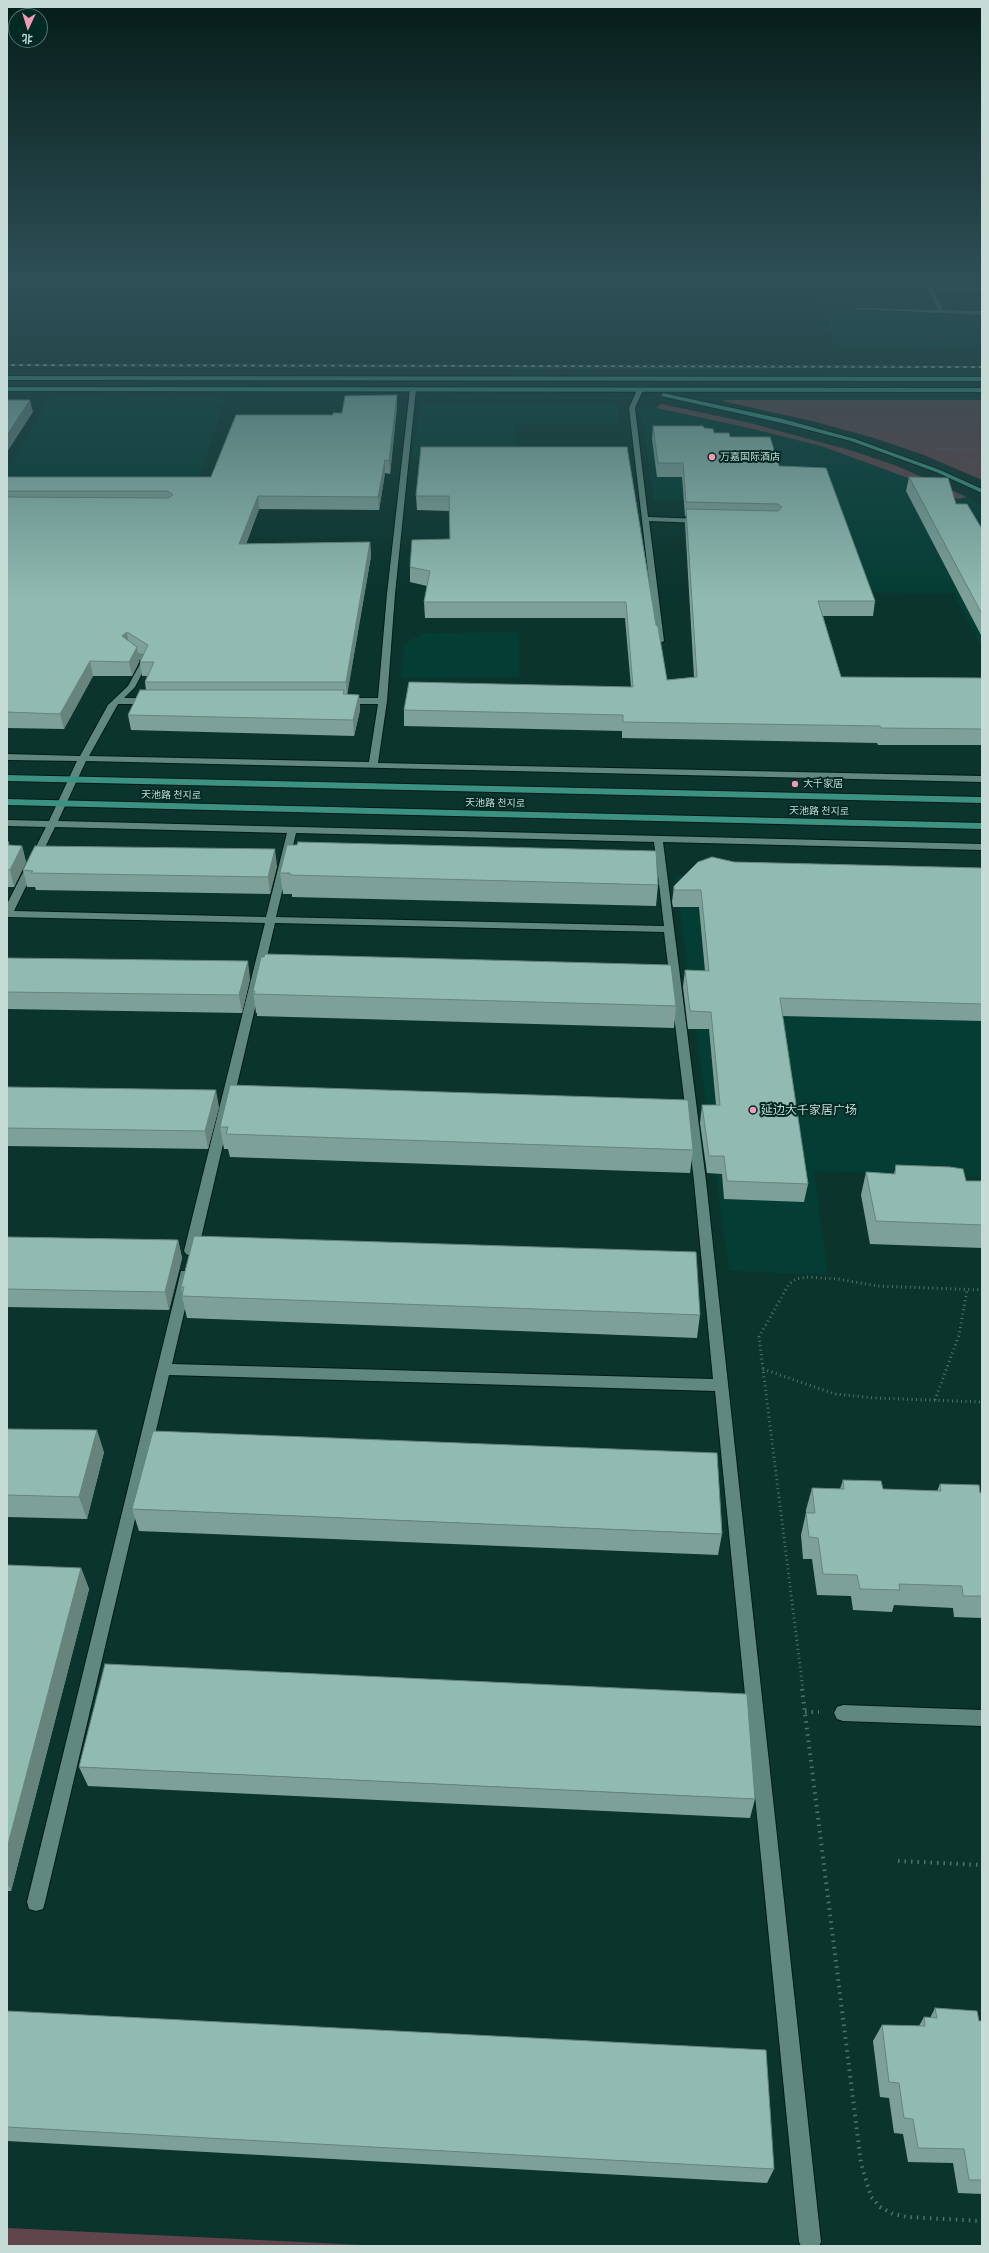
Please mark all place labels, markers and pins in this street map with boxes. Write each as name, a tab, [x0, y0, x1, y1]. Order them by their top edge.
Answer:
place label: 万嘉国际酒店	[720, 451, 780, 463]
marker: 万嘉国际酒店	[707, 452, 717, 462]
place label: 大千家居	[803, 778, 843, 790]
marker: 大千家居	[790, 779, 800, 789]
place label: 延边大千家居广场	[761, 1103, 857, 1117]
marker: 延边大千家居广场	[748, 1105, 758, 1115]

